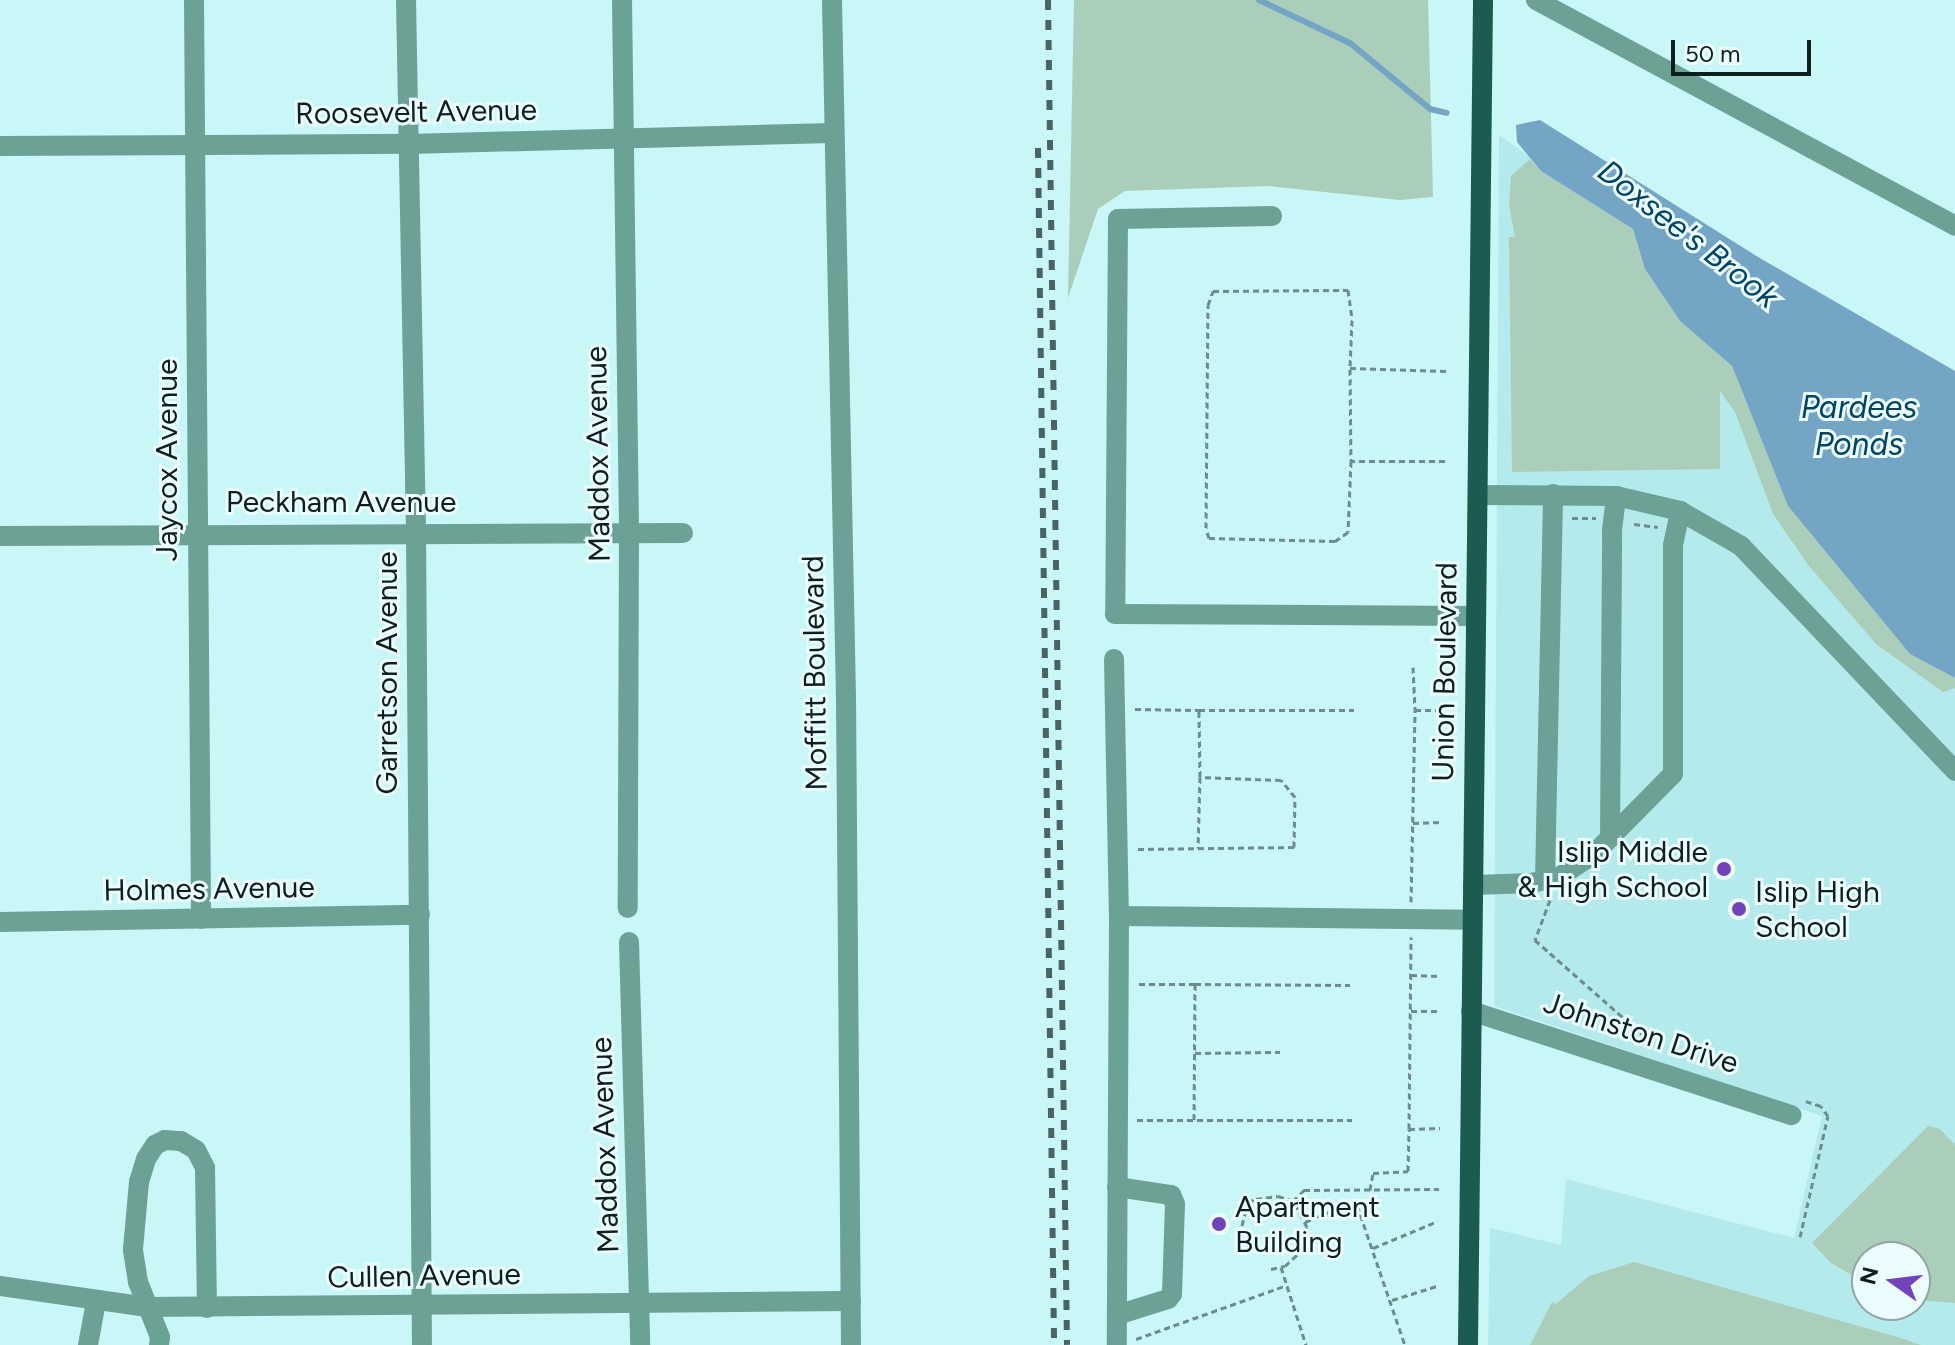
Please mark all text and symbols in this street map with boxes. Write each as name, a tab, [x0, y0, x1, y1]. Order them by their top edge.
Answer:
scale bar	[1675, 24, 1815, 74]
text: 50 m	[1685, 39, 1741, 68]
street label: Roosevelt Avenue	[295, 92, 537, 132]
water label: Doxsee's Brook	[1590, 152, 1786, 316]
street label: Maddox Avenue	[578, 346, 618, 562]
street label: Jaycox Avenue	[149, 359, 185, 561]
water label: Pardees Ponds	[1801, 389, 1917, 464]
street label: Peckham Avenue	[226, 484, 456, 520]
street label: Garretson Avenue	[369, 551, 405, 795]
street label: Moffitt Boulevard	[795, 555, 835, 791]
street label: Union Boulevard	[1425, 562, 1465, 782]
place label: Islip Middle & High School	[1517, 834, 1708, 904]
marker: Islip Middle & High School	[1715, 860, 1733, 878]
street label: Holmes Avenue	[103, 869, 315, 909]
place label: Islip High School	[1755, 874, 1880, 944]
marker: Islip High School	[1730, 900, 1748, 918]
street label: Johnston Drive	[1539, 985, 1743, 1081]
street label: Maddox Avenue	[583, 1036, 627, 1254]
place label: Apartment Building	[1235, 1189, 1380, 1260]
marker: Apartment Building	[1210, 1215, 1228, 1233]
north arrow	[1851, 1241, 1931, 1321]
street label: Cullen Avenue	[327, 1256, 521, 1296]
text: N	[1854, 1264, 1884, 1287]

